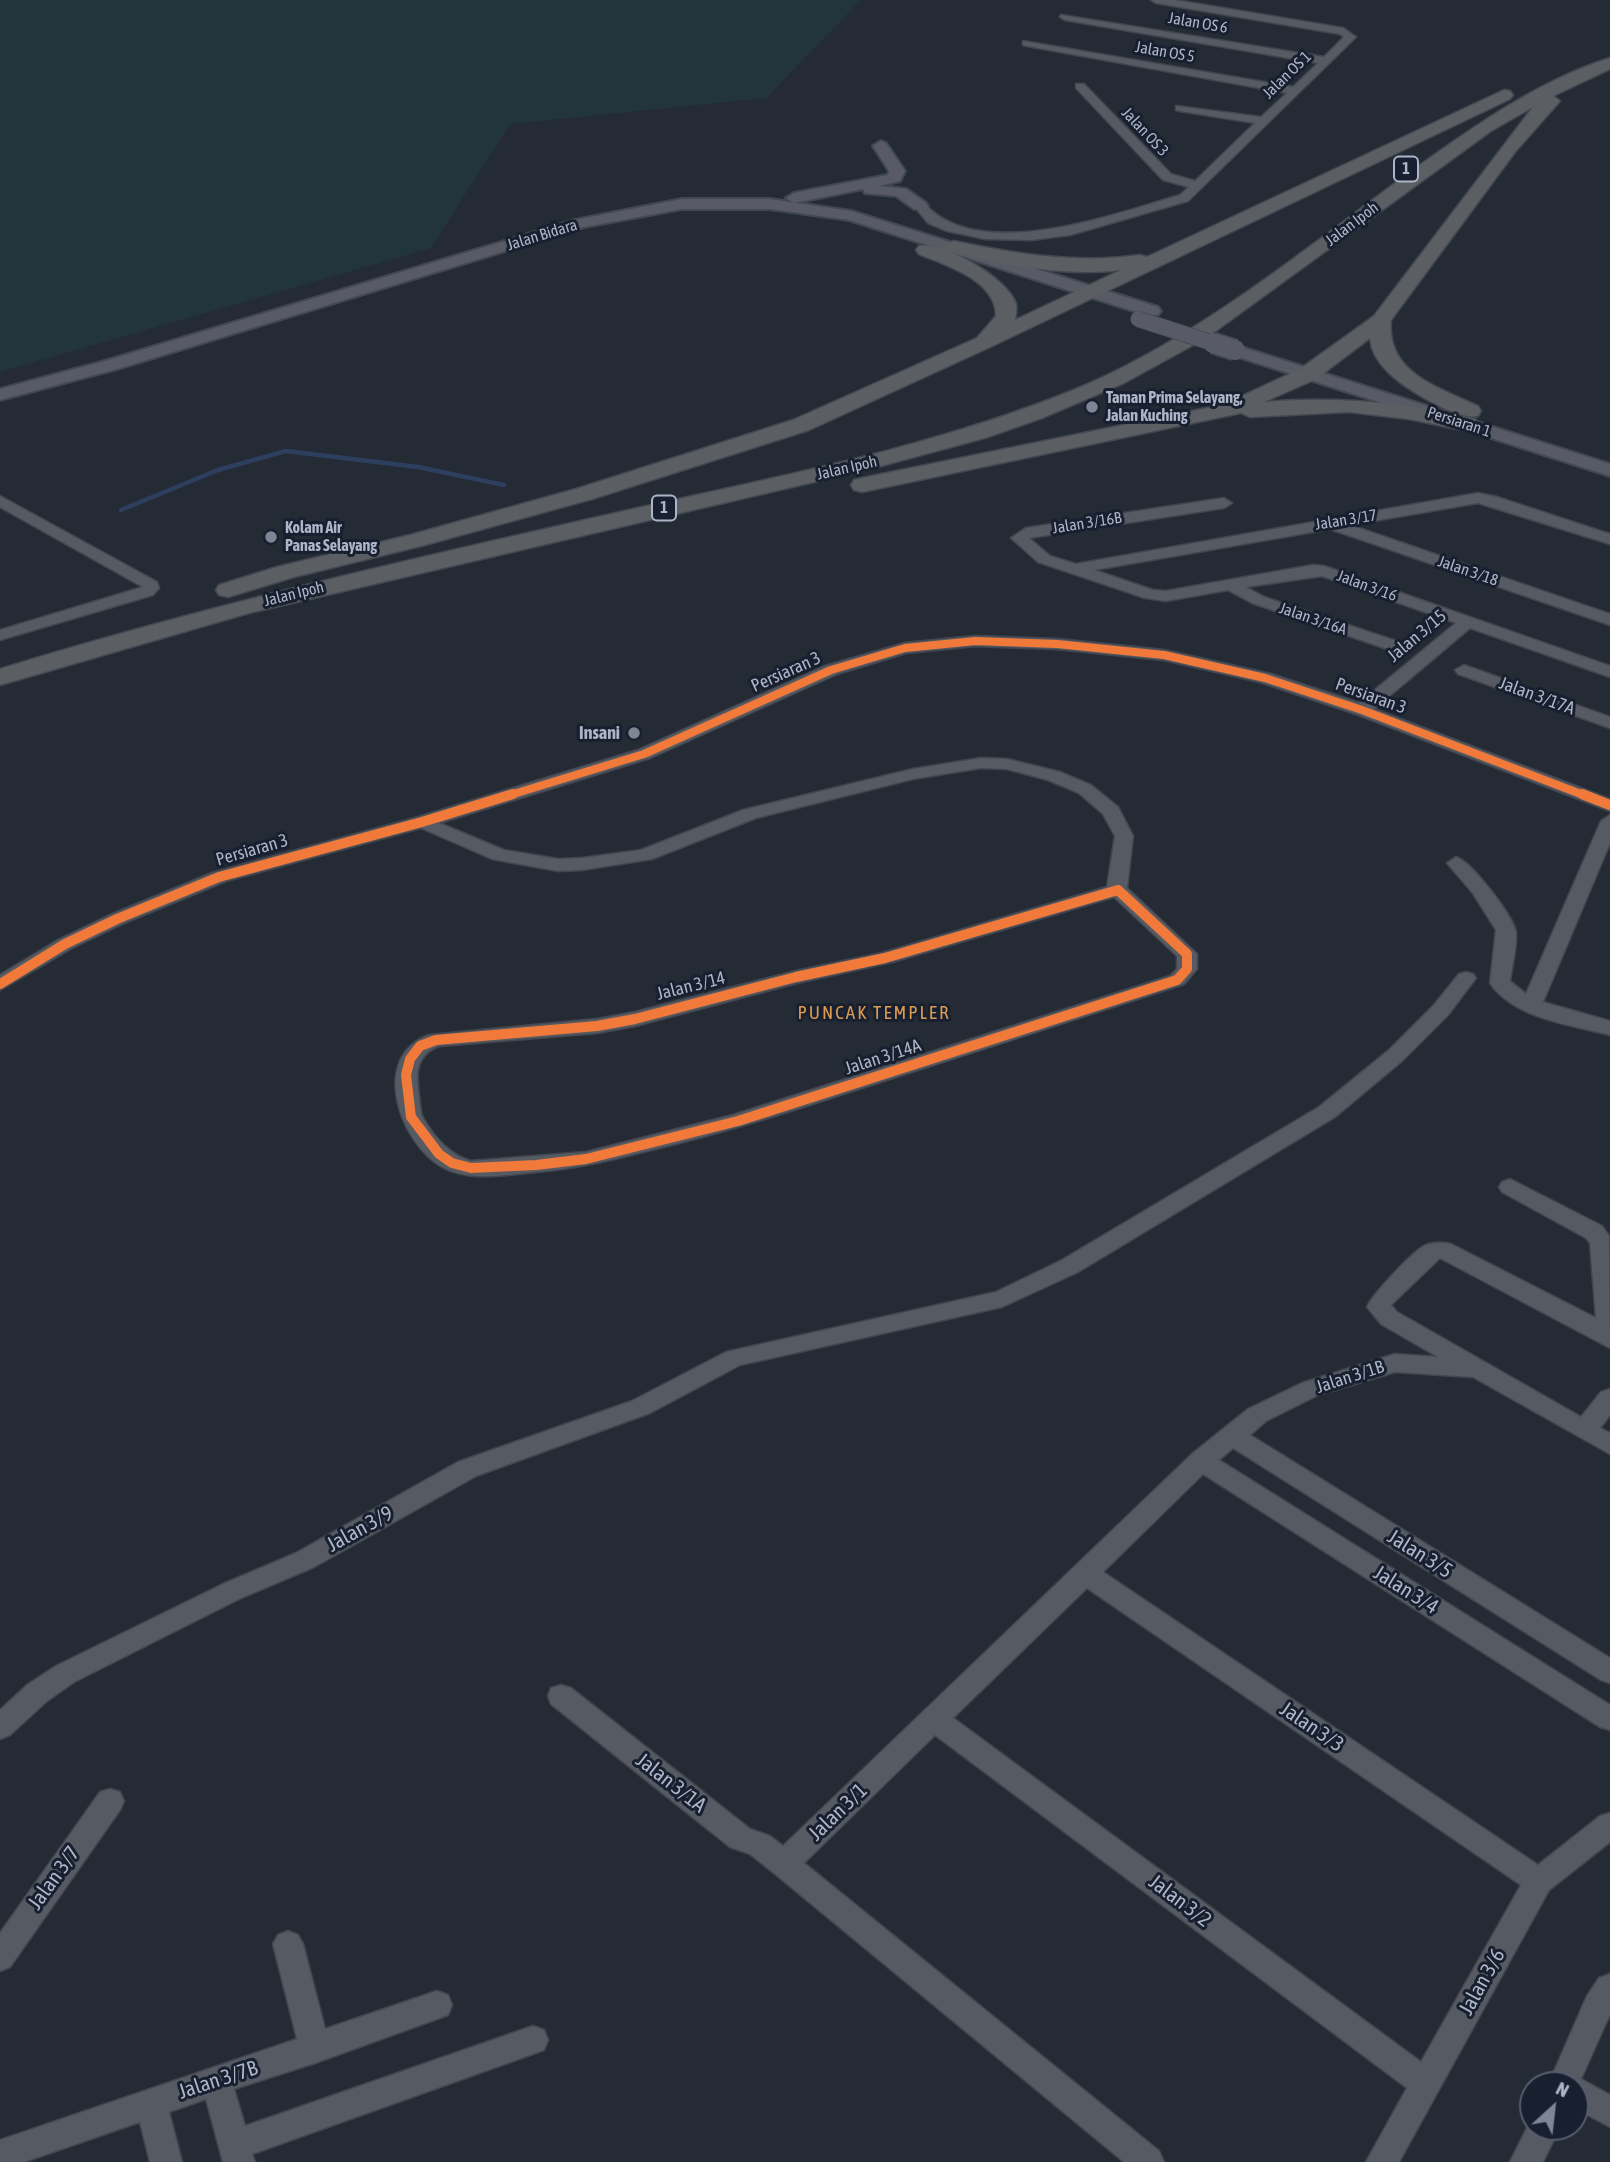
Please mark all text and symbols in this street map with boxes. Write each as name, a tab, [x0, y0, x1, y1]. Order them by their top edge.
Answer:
street label: Jalan OS 6	[1167, 8, 1229, 38]
street label: Jalan OS 5	[1134, 37, 1196, 67]
street label: Jalan OS 1	[1259, 47, 1315, 103]
street label: Jalan OS 3	[1118, 104, 1172, 160]
road number: 1	[1394, 156, 1418, 182]
street label: Jalan Ipoh	[1322, 198, 1382, 250]
street label: Jalan Bidara	[505, 215, 579, 255]
place label: Taman Prima Selayang, Jalan Kuching	[1106, 388, 1243, 426]
marker: Taman Prima Selayang, Jalan Kuching	[1084, 399, 1100, 415]
street label: Persiaran 1	[1425, 403, 1493, 441]
street label: Jalan Ipoh	[815, 452, 879, 484]
road number: 1	[652, 495, 676, 520]
street label: Jalan 3/17	[1314, 506, 1378, 534]
street label: Jalan 3/16B	[1051, 508, 1123, 538]
place label: Kolam Air Panas Selayang	[285, 518, 377, 556]
marker: Kolam Air Panas Selayang	[263, 529, 279, 545]
street label: Jalan 3/18	[1435, 552, 1501, 590]
street label: Jalan 3/16	[1335, 566, 1399, 606]
street label: Jalan Ipoh	[262, 577, 326, 611]
street label: Jalan 3/16A	[1277, 599, 1349, 639]
street label: Jalan 3/15	[1383, 605, 1451, 667]
street label: Persiaran 3	[748, 647, 824, 697]
street label: Jalan 3/17A	[1496, 672, 1578, 720]
street label: Persiaran 3	[1333, 673, 1409, 719]
place label: Insani	[579, 722, 620, 744]
marker: Insani	[626, 725, 642, 741]
street label: Persiaran 3	[213, 829, 291, 871]
street label: Jalan 3/14	[654, 967, 728, 1005]
district label: PUNCAK TEMPLER	[799, 1002, 949, 1024]
street label: Jalan 3/14A	[842, 1035, 924, 1079]
street label: Jalan 3/1B	[1313, 1356, 1387, 1398]
street label: Jalan 3/9	[323, 1501, 397, 1557]
street label: Jalan 3/5	[1383, 1524, 1457, 1584]
street label: Jalan 3/4	[1369, 1560, 1443, 1620]
street label: Jalan 3/3	[1275, 1697, 1349, 1757]
street label: Jalan 3/1A	[631, 1748, 711, 1818]
street label: Jalan 3/1	[803, 1778, 873, 1846]
street label: Jalan 3/7	[23, 1842, 85, 1914]
street label: Jalan 3/2	[1144, 1869, 1216, 1933]
street label: Jalan 3/6	[1454, 1945, 1510, 2019]
street label: Jalan 3/7B	[175, 2055, 261, 2105]
north arrow	[1519, 2071, 1589, 2141]
text: N	[1553, 2077, 1573, 2101]

